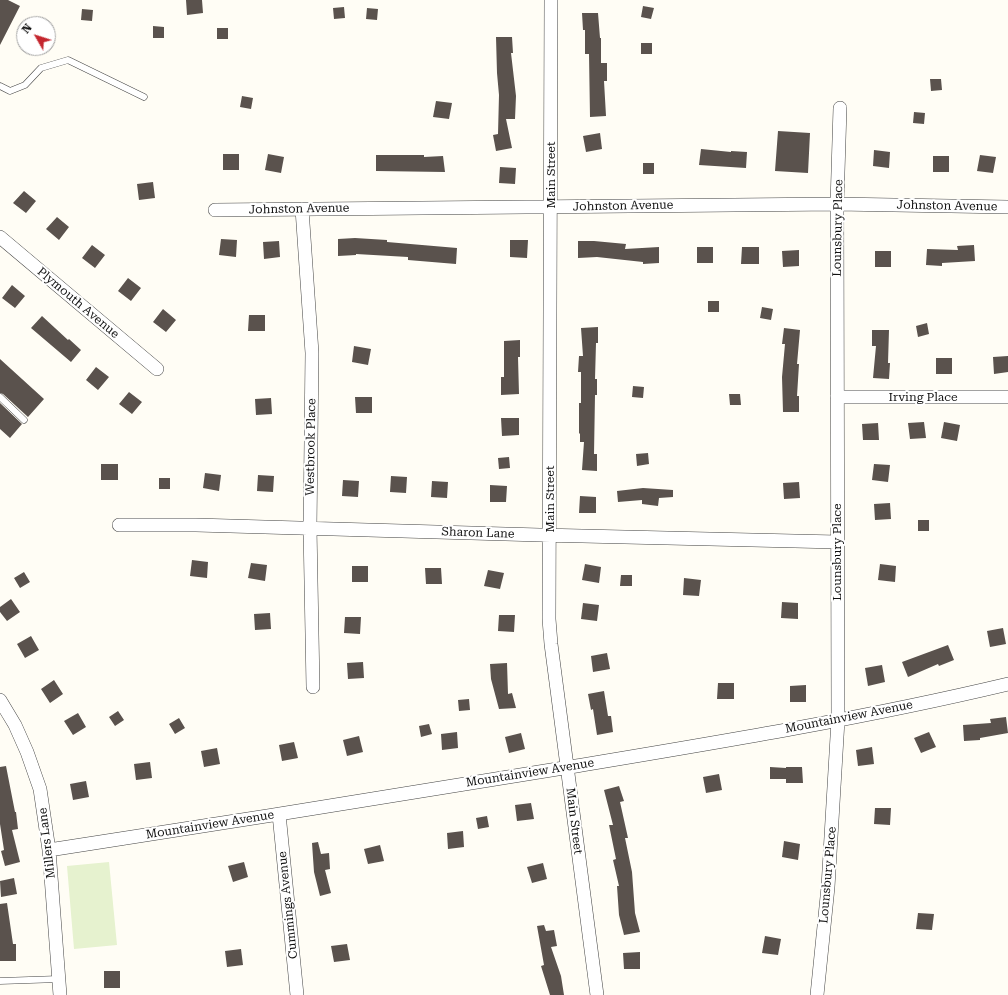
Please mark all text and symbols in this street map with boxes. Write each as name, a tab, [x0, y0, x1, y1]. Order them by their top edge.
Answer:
north arrow	[16, 16, 56, 56]
text: N	[19, 21, 35, 36]
street label: Main Street	[544, 142, 558, 208]
street label: Lounsbury Place	[830, 179, 846, 277]
street label: Johnston Avenue	[573, 198, 673, 214]
street label: Johnston Avenue	[897, 198, 997, 214]
street label: Johnston Avenue	[249, 201, 349, 217]
street label: Plymouth Avenue	[34, 265, 122, 341]
street label: Irving Place	[888, 390, 958, 404]
street label: Westbrook Place	[303, 398, 319, 496]
street label: Main Street	[543, 466, 557, 532]
street label: Lounsbury Place	[830, 503, 844, 601]
street label: Sharon Lane	[441, 525, 515, 541]
street label: Mountainview Avenue	[784, 698, 914, 736]
street label: Mountainview Avenue	[465, 756, 595, 790]
street label: Main Street	[563, 787, 585, 855]
street label: Millers Lane	[36, 807, 58, 879]
street label: Mountainview Avenue	[145, 808, 275, 842]
street label: Lounsbury Place	[817, 826, 839, 924]
street label: Cummings Avenue	[275, 850, 301, 960]

